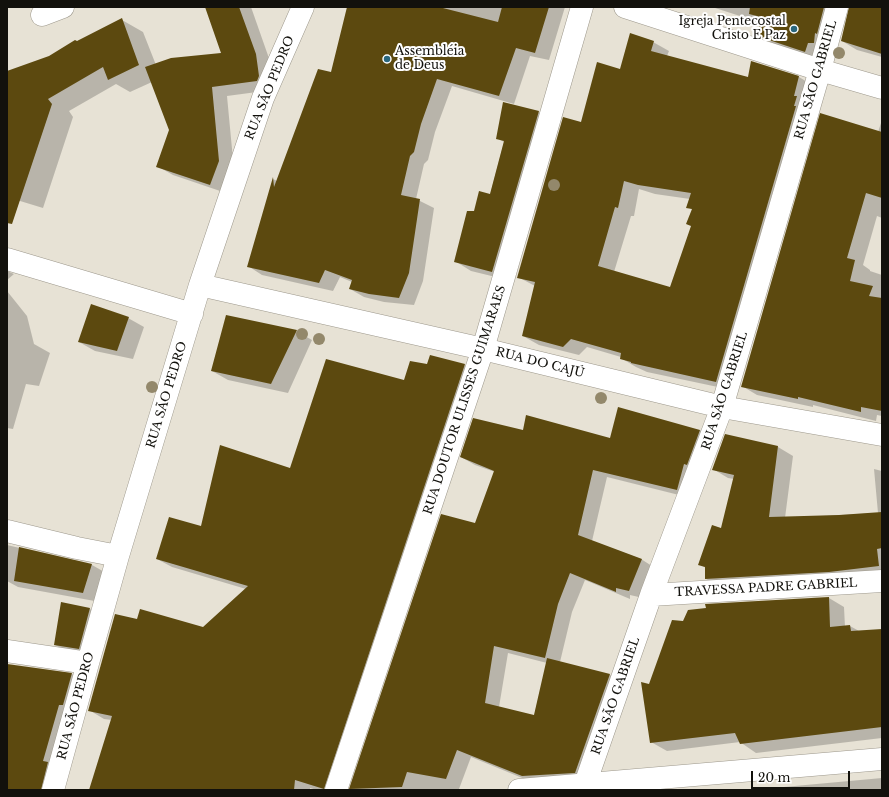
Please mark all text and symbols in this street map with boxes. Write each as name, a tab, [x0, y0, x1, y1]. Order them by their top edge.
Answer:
place label: Igreja Pentecostal Cristo E Paz	[679, 15, 786, 43]
street label: RUA SÃO GABRIEL	[792, 19, 840, 141]
marker: Igreja Pentecostal Cristo E Paz	[789, 24, 799, 34]
street label: RUA SÃO PEDRO	[243, 34, 297, 142]
place label: Assembléia de Deus	[395, 45, 464, 73]
marker: Assembléia de Deus	[382, 54, 392, 64]
street label: RUA DOUTOR ULISSES GUIMARAES	[421, 284, 509, 516]
street label: RUA SÃO GABRIEL	[699, 330, 751, 452]
street label: RUA SÃO PEDRO	[144, 340, 190, 450]
street label: RUA DO CAJÚ	[494, 345, 586, 381]
street label: TRAVESSA PADRE GABRIEL	[674, 576, 858, 600]
street label: RUA SÃO GABRIEL	[589, 635, 643, 757]
street label: RUA SÃO PEDRO	[55, 651, 97, 761]
scale bar	[753, 763, 852, 789]
text: 20 m	[758, 770, 790, 785]

